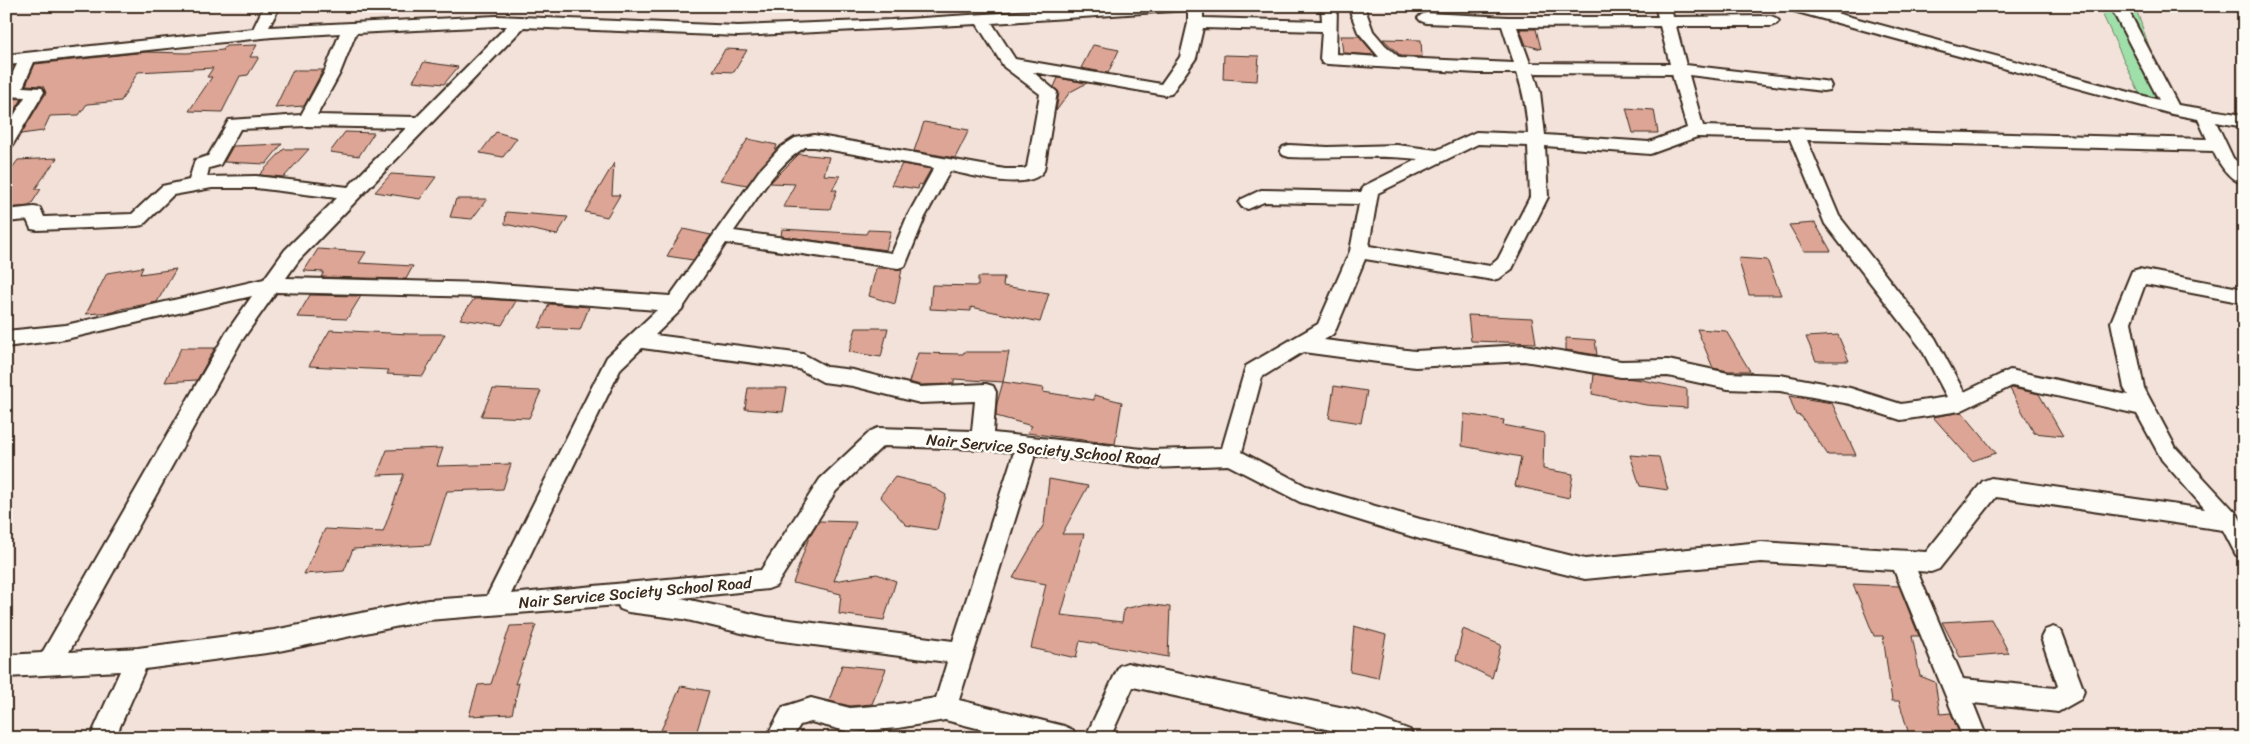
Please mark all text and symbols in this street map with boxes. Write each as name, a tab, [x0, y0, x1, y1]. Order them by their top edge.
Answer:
street label: Nair Service Society School Road	[925, 425, 1162, 474]
street label: Nair Service Society School Road	[517, 568, 754, 617]

